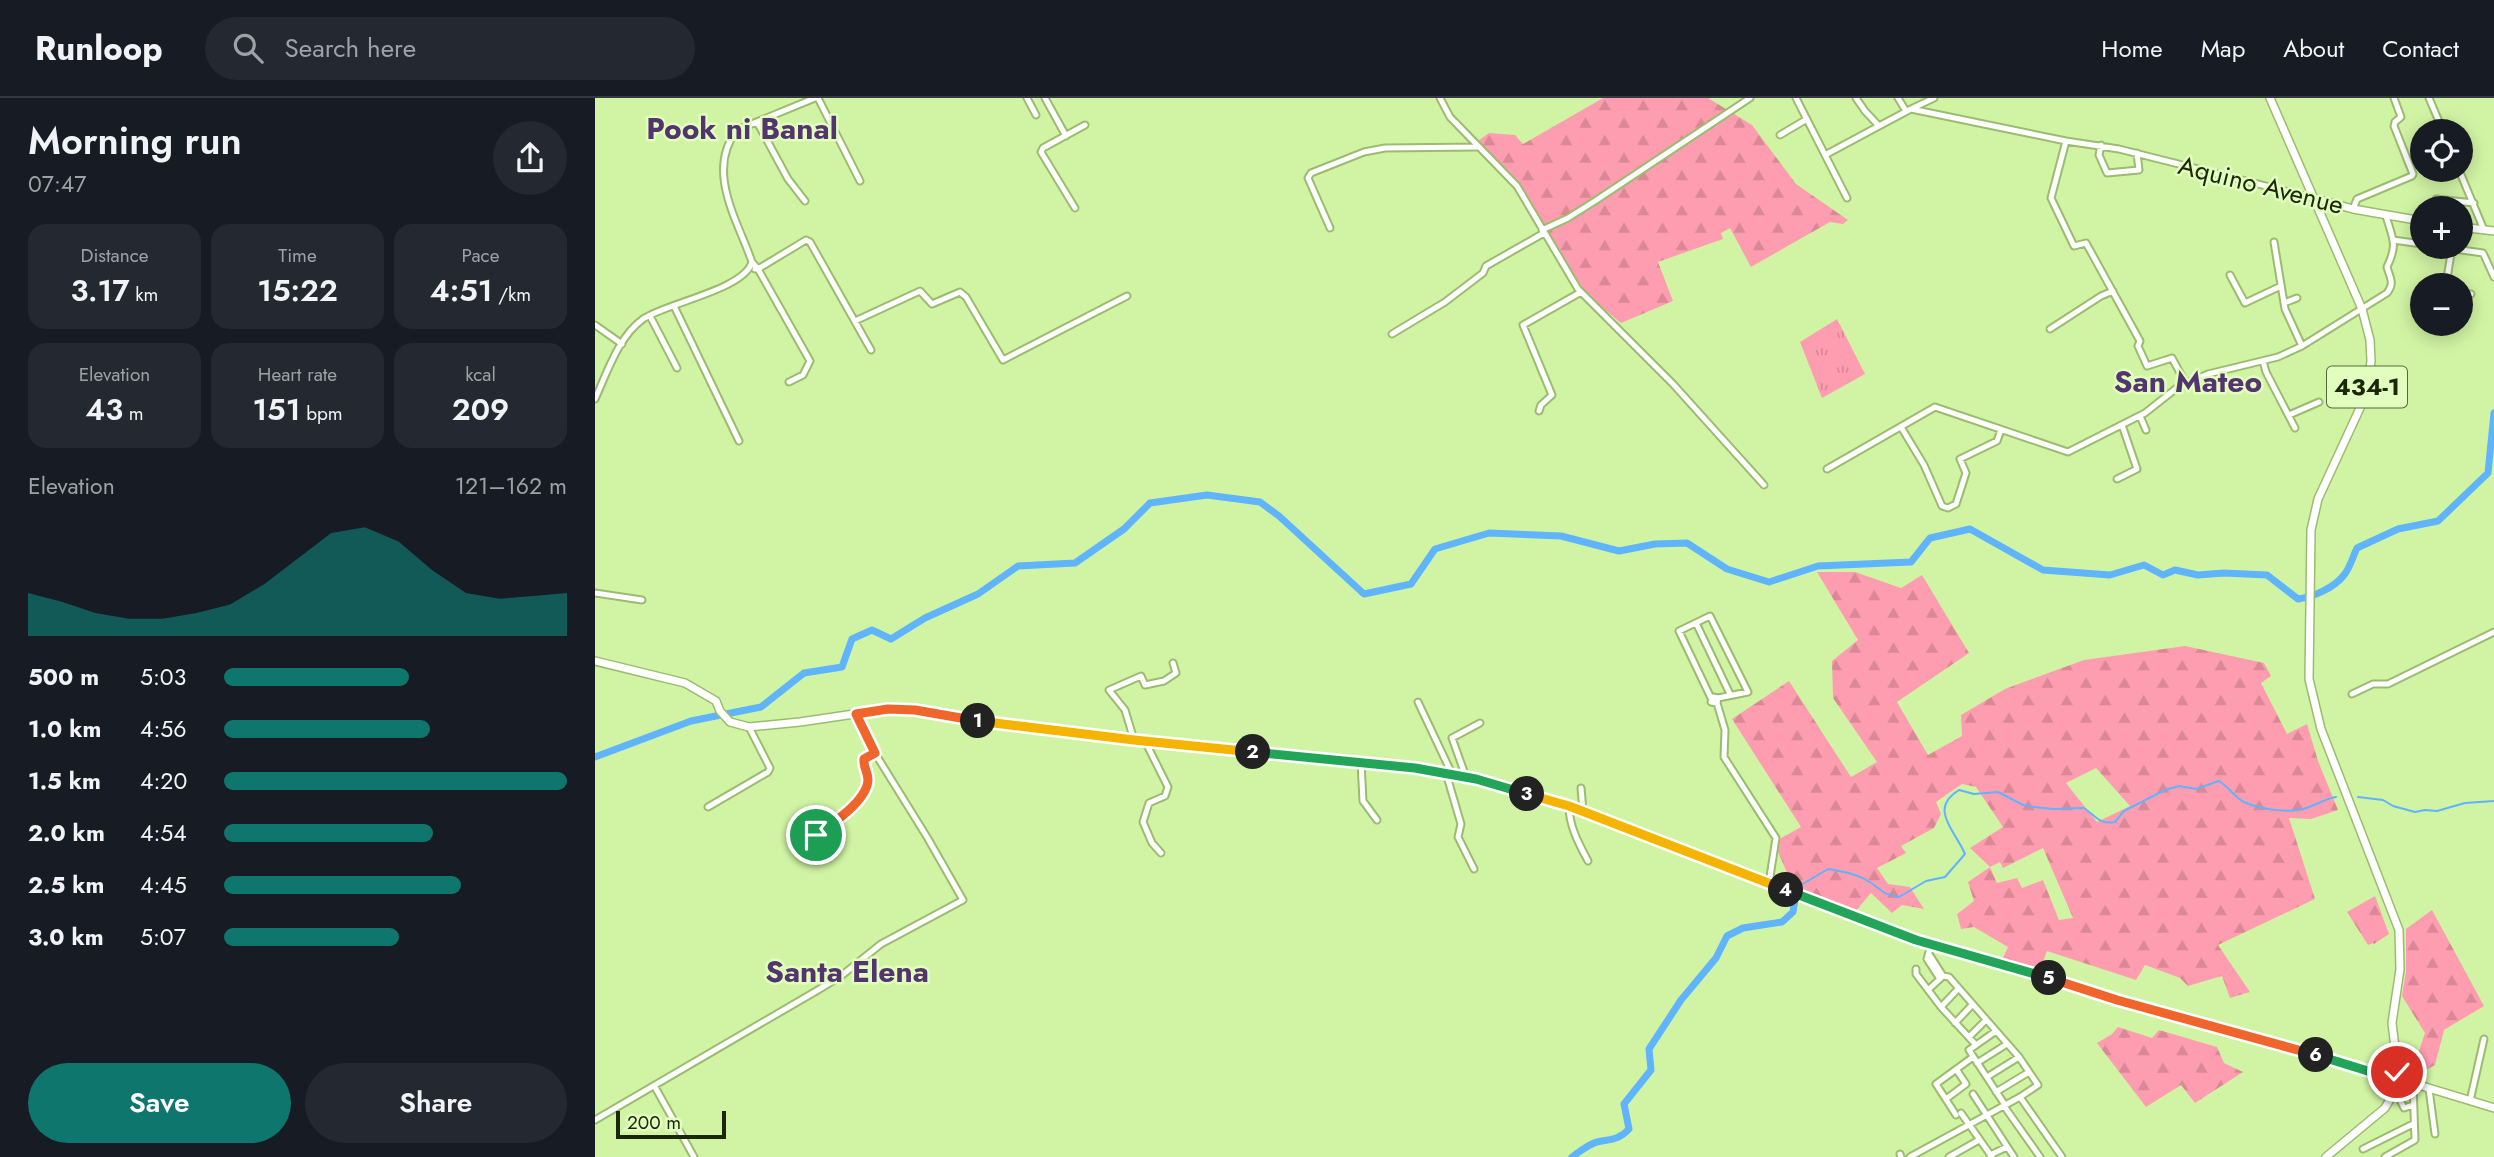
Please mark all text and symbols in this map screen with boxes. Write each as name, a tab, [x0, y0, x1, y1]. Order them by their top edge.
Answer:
search box	[205, 17, 695, 80]
text: Runloop	[35, 25, 163, 72]
icon: search	[229, 29, 267, 67]
text: Search here	[285, 29, 416, 67]
text: Home	[2101, 31, 2163, 66]
text: Map	[2201, 31, 2245, 66]
text: About	[2283, 31, 2344, 66]
text: Contact	[2382, 31, 2459, 66]
district label: Pook ni Banal	[646, 107, 838, 150]
text: Morning run	[28, 113, 242, 168]
map controls	[2410, 119, 2473, 336]
button: locate	[2410, 119, 2473, 182]
button: share	[493, 121, 567, 195]
street label: Aquino Avenue	[2174, 146, 2348, 224]
text: 07:47	[28, 167, 86, 201]
button: +	[2410, 196, 2473, 259]
text: Distance	[80, 242, 149, 269]
text: Time	[278, 242, 317, 269]
text: Pace	[462, 242, 499, 269]
text: 3.17	[71, 269, 130, 312]
text: 15:22	[257, 269, 338, 312]
text: 4:51	[430, 269, 492, 312]
button: −	[2410, 273, 2473, 336]
text: km	[130, 281, 158, 308]
text: /km	[492, 281, 531, 308]
district label: San Mateo	[2114, 360, 2262, 403]
text: Elevation	[79, 361, 150, 388]
text: Heart rate	[258, 361, 337, 388]
text: kcal	[465, 361, 496, 388]
road number: 434-1	[2327, 366, 2407, 408]
text: 43	[85, 388, 123, 431]
text: 151	[252, 388, 300, 431]
text: 209	[452, 388, 509, 431]
text: m	[123, 400, 144, 427]
text: bpm	[300, 400, 343, 427]
text: Elevation	[28, 469, 115, 503]
text: 121–162 m	[455, 469, 567, 503]
text: 500 m	[28, 660, 99, 694]
text: 5:03	[140, 660, 186, 694]
pin: 1	[961, 704, 995, 738]
text: 1	[973, 707, 982, 734]
text: 1.0 km	[28, 712, 101, 746]
text: 4:56	[140, 712, 187, 746]
pin: 2	[1235, 734, 1271, 770]
text: 2	[1246, 738, 1259, 765]
text: 1.5 km	[28, 764, 101, 798]
text: 4:20	[140, 764, 187, 798]
pin: 3	[1509, 776, 1545, 812]
text: 3	[1521, 780, 1532, 807]
pin	[786, 805, 846, 865]
text: 2.0 km	[28, 816, 105, 850]
text: 4:54	[140, 816, 187, 850]
icon: arrive	[797, 816, 835, 854]
text: 2.5 km	[28, 868, 104, 902]
text: 4:45	[140, 868, 187, 902]
pin: 4	[1769, 872, 1803, 908]
text: 4	[1779, 876, 1792, 903]
text: 3.0 km	[28, 920, 104, 954]
text: 5:07	[140, 920, 186, 954]
district label: Santa Elena	[765, 950, 929, 993]
pin: 5	[2031, 960, 2067, 996]
text: 5	[2042, 964, 2055, 991]
pin: 6	[2299, 1038, 2333, 1072]
text: 6	[2309, 1041, 2322, 1068]
pin	[2367, 1042, 2427, 1102]
icon: check	[2378, 1053, 2416, 1091]
button: Save	[28, 1063, 291, 1143]
button: Share	[305, 1063, 567, 1143]
scale bar	[616, 1108, 726, 1140]
text: 200 m	[627, 1109, 681, 1136]

